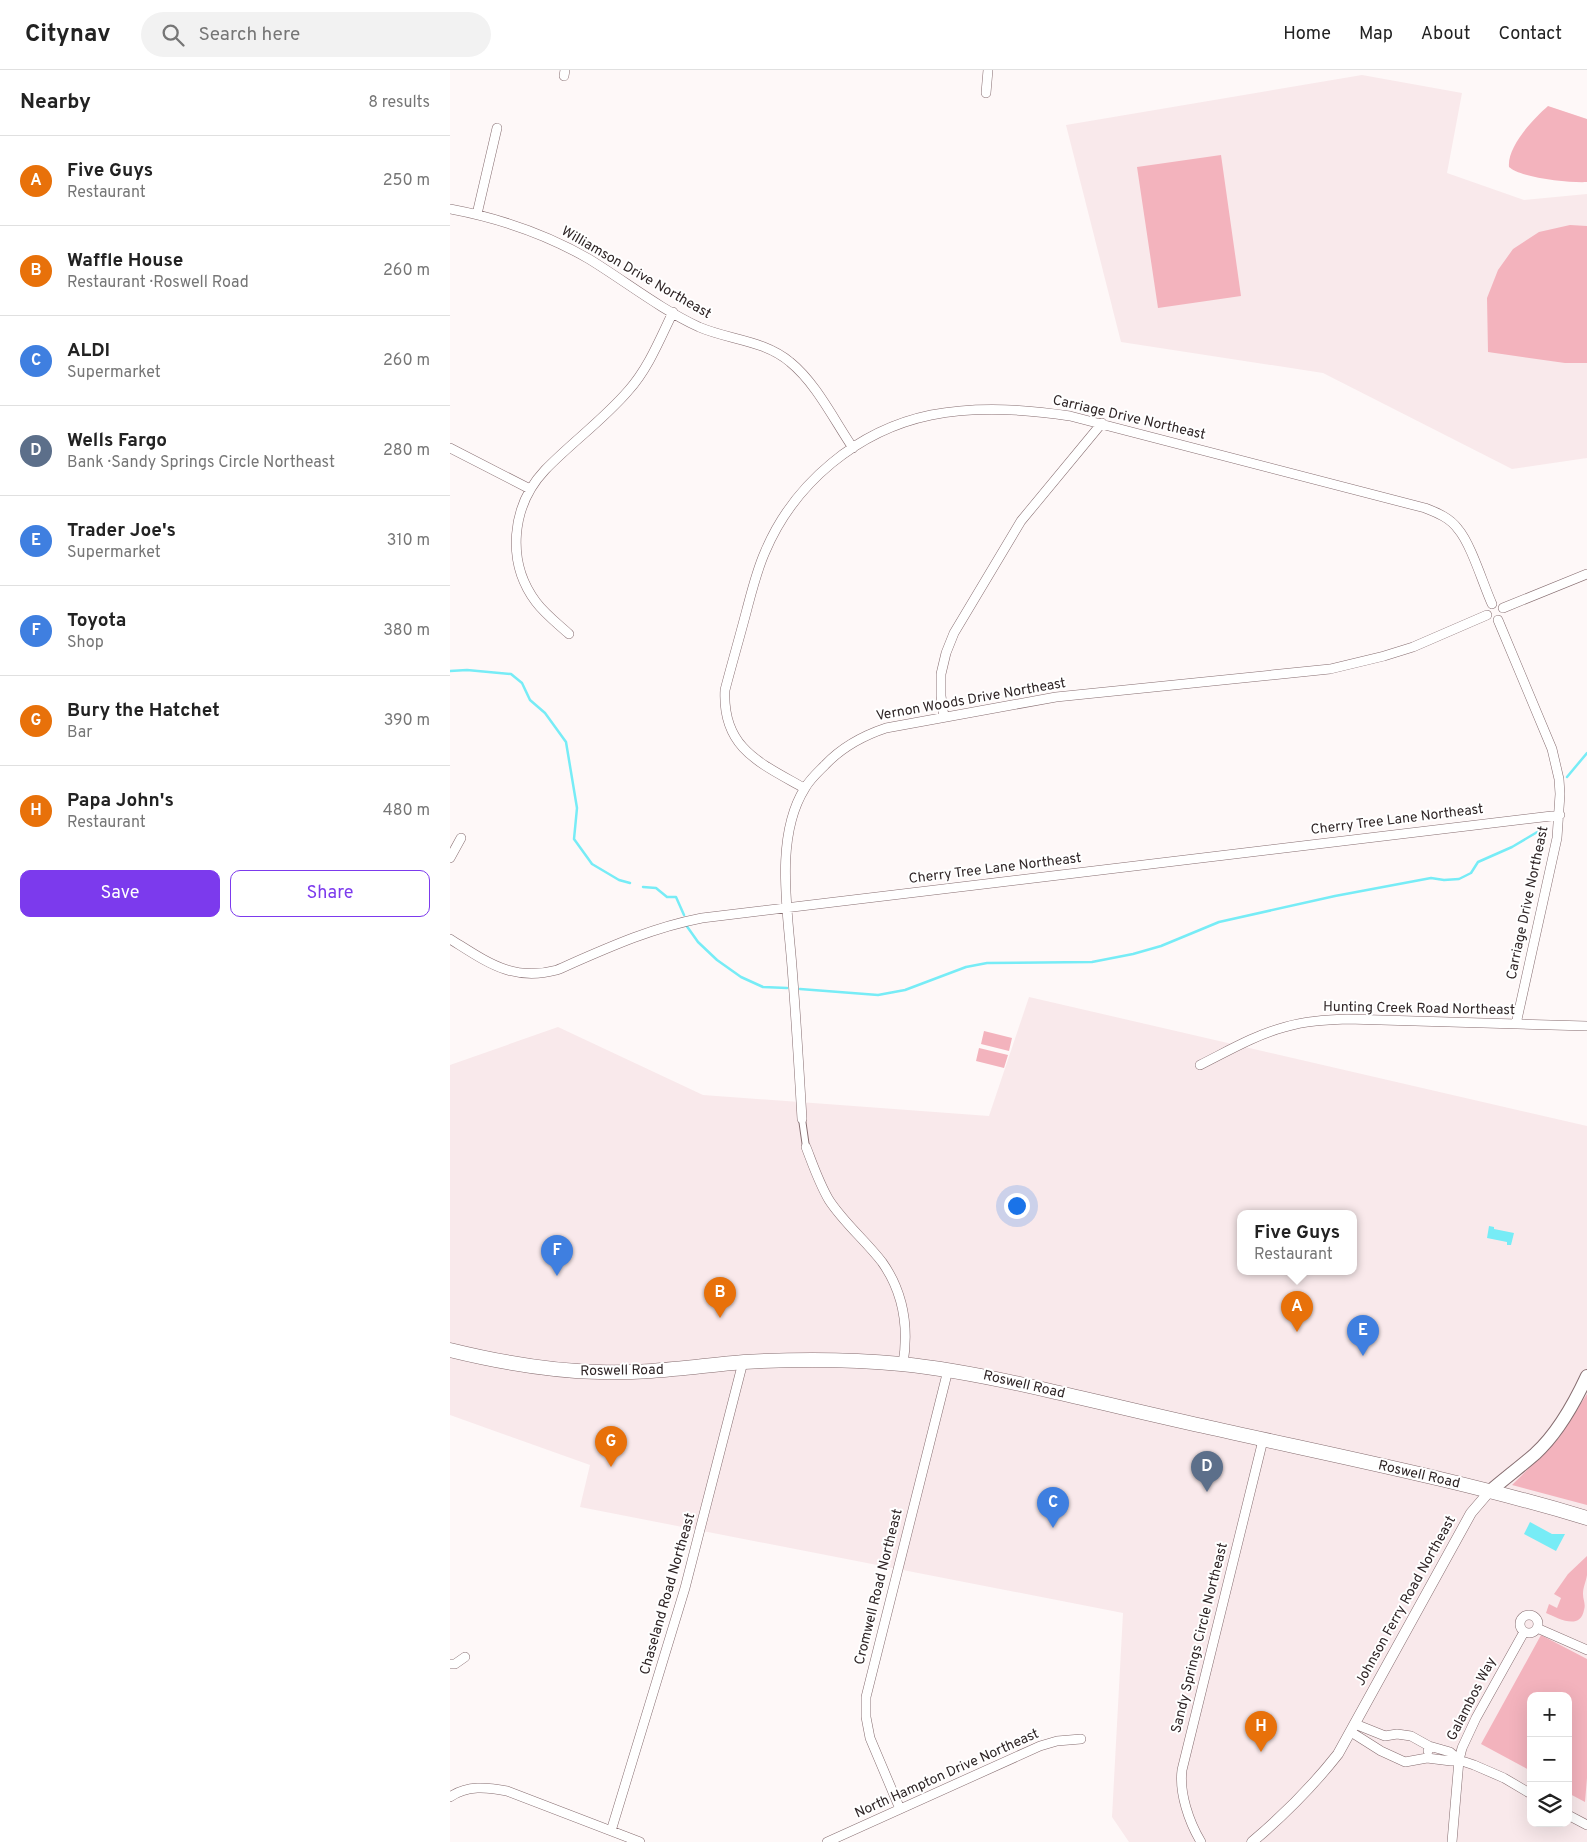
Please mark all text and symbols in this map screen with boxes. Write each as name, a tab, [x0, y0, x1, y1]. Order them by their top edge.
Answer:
search box	[141, 12, 491, 57]
text: Citynav	[25, 20, 111, 50]
icon: search	[159, 21, 187, 49]
text: Search here	[199, 23, 300, 47]
text: Home	[1283, 23, 1331, 46]
text: Map	[1359, 23, 1393, 46]
text: About	[1421, 23, 1470, 46]
text: Contact	[1498, 23, 1562, 46]
text: Nearby	[20, 89, 91, 116]
text: 8 results	[368, 93, 430, 113]
text: Five Guys	[67, 159, 153, 183]
text: A	[30, 171, 42, 191]
text: 250 m	[383, 171, 430, 191]
text: Restaurant	[67, 183, 146, 203]
street label: Williamson Drive Northeast	[558, 223, 714, 323]
text: Waffle House	[67, 249, 183, 273]
text: B	[30, 261, 42, 281]
text: 260 m	[383, 261, 430, 281]
text: Restaurant · Roswell Road	[67, 273, 249, 293]
text: ALDI	[67, 339, 110, 363]
text: C	[31, 351, 41, 371]
text: 260 m	[383, 351, 430, 371]
text: Supermarket	[67, 363, 161, 383]
street label: Carriage Drive Northeast	[1051, 392, 1207, 444]
text: Wells Fargo	[67, 429, 167, 453]
text: D	[30, 441, 42, 461]
text: 280 m	[383, 441, 430, 461]
text: Bank · Sandy Springs Circle Northeast	[67, 453, 335, 473]
text: Trader Joe's	[67, 519, 176, 543]
text: E	[31, 531, 41, 551]
text: 310 m	[387, 531, 430, 551]
text: Supermarket	[67, 543, 161, 563]
text: Toyota	[67, 609, 126, 633]
text: F	[31, 621, 41, 641]
text: 380 m	[383, 621, 430, 641]
text: Shop	[67, 633, 104, 653]
street label: Vernon Woods Drive Northeast	[875, 675, 1067, 725]
text: Bury the Hatchet	[67, 699, 220, 723]
text: G	[31, 711, 41, 731]
text: 390 m	[384, 711, 430, 731]
text: Bar	[67, 723, 93, 743]
text: Papa John's	[67, 789, 174, 813]
text: H	[30, 801, 42, 821]
text: 480 m	[383, 801, 430, 821]
street label: Cherry Tree Lane Northeast	[1310, 801, 1484, 839]
text: Restaurant	[67, 813, 146, 833]
street label: Carriage Drive Northeast	[1503, 825, 1553, 981]
street label: Cherry Tree Lane Northeast	[908, 850, 1082, 888]
button: Save	[20, 870, 220, 917]
button: Share	[230, 870, 430, 917]
street label: Hunting Creek Road Northeast	[1323, 999, 1515, 1019]
your location	[1004, 1193, 1030, 1219]
popup	[1237, 1210, 1357, 1275]
text: Five Guys	[1254, 1221, 1340, 1245]
pin: F	[541, 1235, 573, 1276]
text: Restaurant	[1254, 1245, 1333, 1265]
pin: B	[704, 1277, 736, 1318]
pin: A	[1281, 1291, 1313, 1332]
pin: E	[1347, 1315, 1379, 1356]
street label: Roswell Road	[580, 1362, 664, 1380]
street label: Roswell Road	[981, 1367, 1067, 1403]
pin: G	[595, 1426, 627, 1467]
pin: D	[1191, 1451, 1223, 1492]
street label: Roswell Road	[1376, 1457, 1462, 1493]
pin: C	[1037, 1487, 1069, 1528]
street label: Cromwell Road Northeast	[851, 1507, 907, 1667]
street label: Chaseland Road Northeast	[637, 1511, 699, 1677]
street label: Johnson Ferry Road Northeast	[1352, 1513, 1460, 1689]
street label: Sandy Springs Circle Northeast	[1168, 1541, 1232, 1735]
street label: Galambos Way	[1444, 1654, 1500, 1744]
map controls	[1527, 1692, 1572, 1827]
button: +	[1527, 1692, 1572, 1737]
pin: H	[1245, 1711, 1277, 1752]
street label: North Hampton Drive Northeast	[852, 1726, 1042, 1822]
button: −	[1527, 1737, 1572, 1782]
button: layers	[1527, 1782, 1572, 1827]

